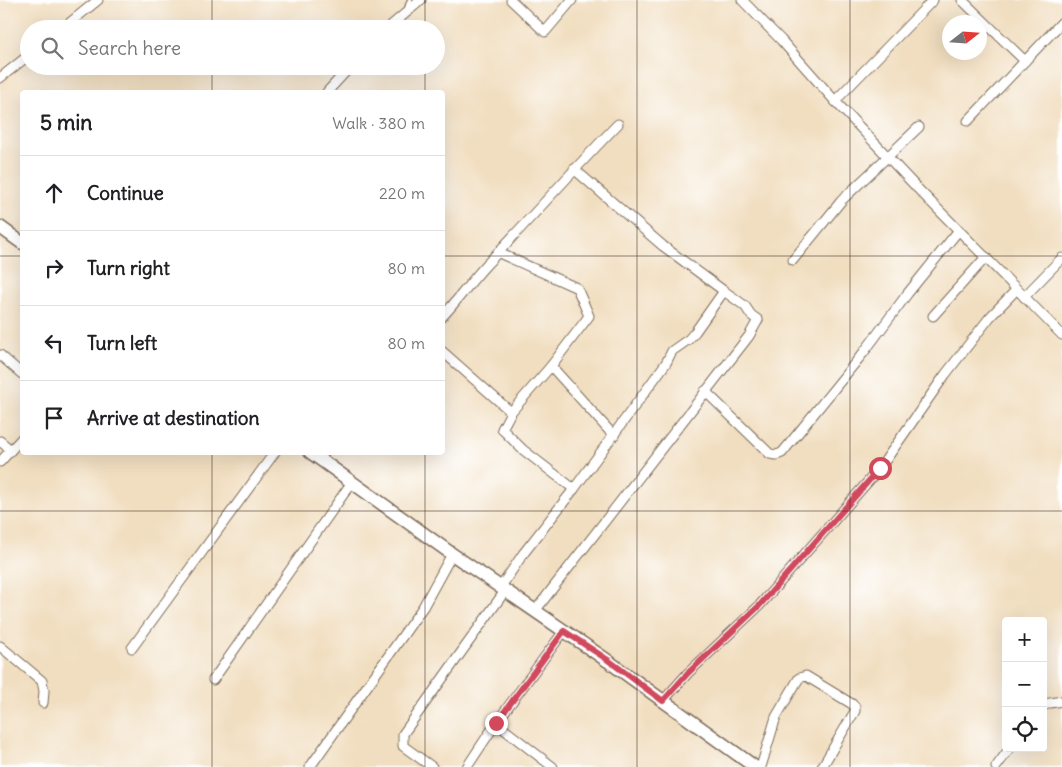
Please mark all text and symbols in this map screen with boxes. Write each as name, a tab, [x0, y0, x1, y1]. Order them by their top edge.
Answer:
north arrow	[942, 15, 987, 60]
search box	[20, 20, 445, 75]
icon: search	[38, 34, 66, 62]
text: Search here	[78, 36, 181, 60]
text: 5 min	[40, 109, 92, 136]
text: Walk · 380 m	[332, 113, 425, 133]
icon: ahead	[40, 179, 68, 207]
text: Continue	[87, 181, 164, 205]
text: 220 m	[379, 183, 425, 203]
icon: right	[40, 254, 68, 282]
text: Turn right	[87, 256, 170, 280]
text: 80 m	[387, 258, 425, 278]
icon: left	[40, 329, 68, 357]
text: Turn left	[87, 331, 157, 355]
text: 80 m	[387, 333, 425, 353]
icon: arrive	[40, 404, 68, 432]
text: Arrive at destination	[87, 406, 260, 430]
route start	[869, 457, 892, 480]
map controls	[1002, 617, 1047, 752]
button: +	[1002, 617, 1047, 662]
button: −	[1002, 662, 1047, 707]
button: locate	[1002, 707, 1047, 752]
route end	[485, 712, 508, 735]

